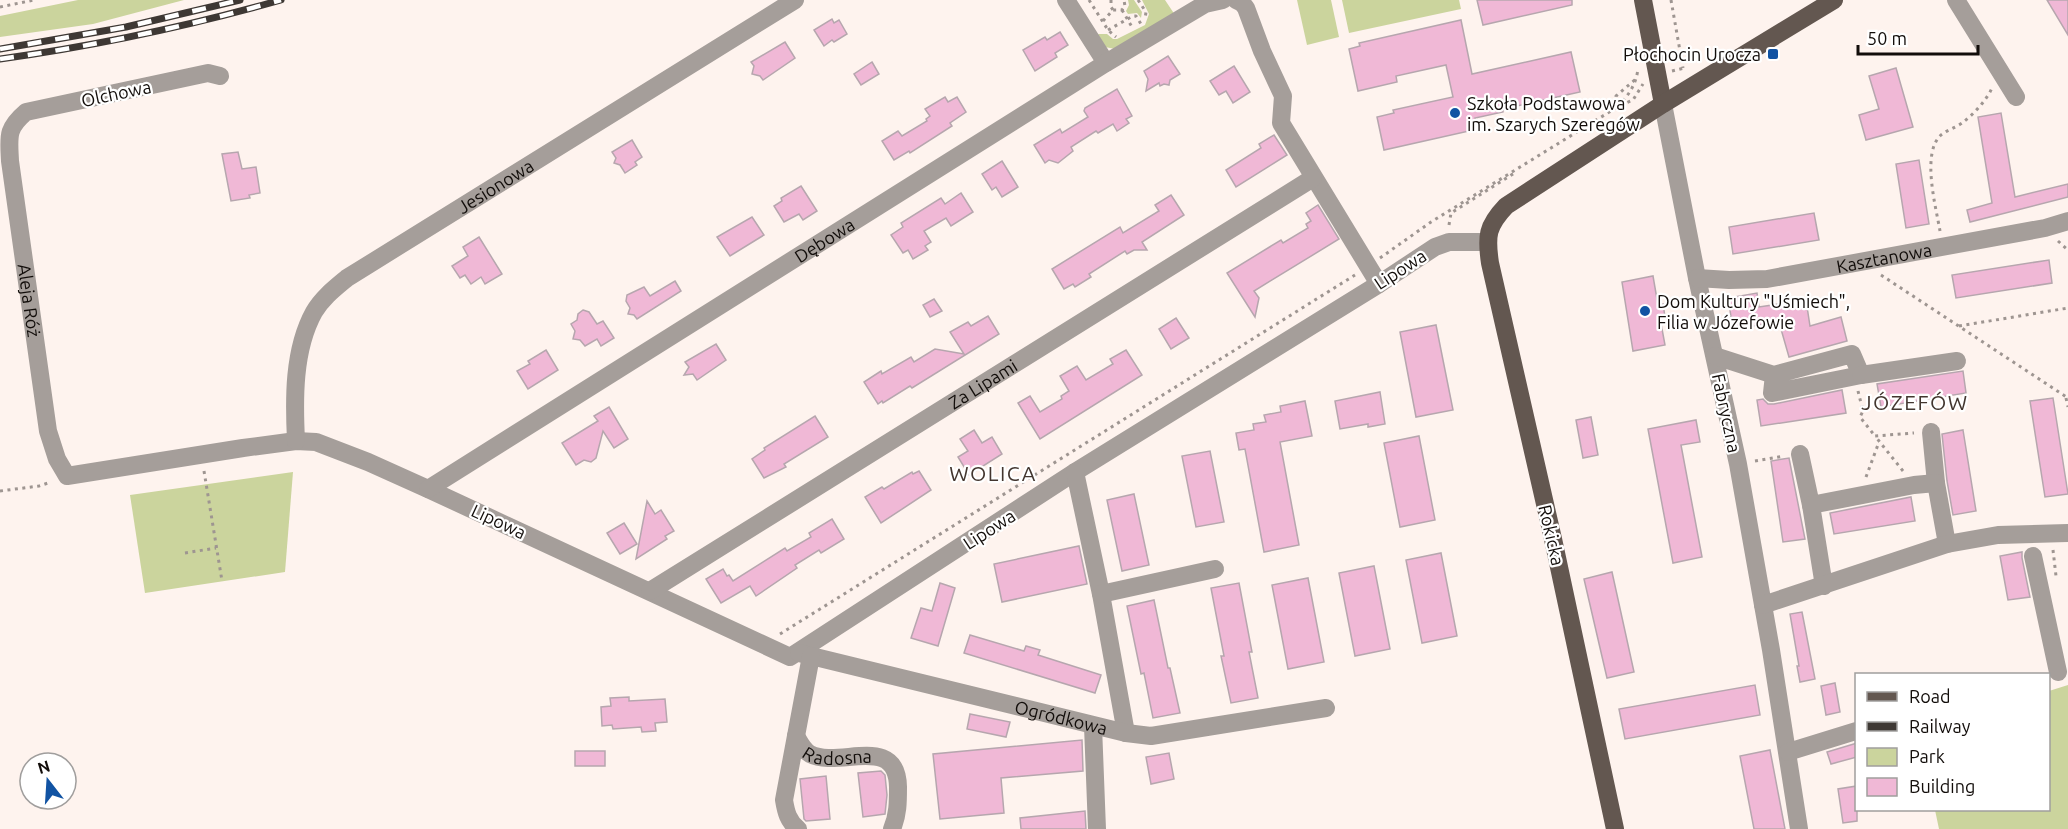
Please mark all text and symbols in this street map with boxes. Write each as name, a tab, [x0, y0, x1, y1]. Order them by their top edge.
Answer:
scale bar	[1858, 18, 1978, 56]
text: 50 m	[1867, 28, 1907, 48]
place label: Płochocin Urocza	[1623, 44, 1761, 64]
marker: Płochocin Urocza	[1766, 47, 1780, 61]
street label: Olchowa	[79, 76, 153, 110]
place label: Szkoła Podstawowa im. Szarych Szeregów	[1467, 93, 1640, 134]
marker: Szkoła Podstawowa im. Szarych Szeregów	[1448, 106, 1462, 120]
street label: Jesionowa	[454, 155, 537, 217]
street label: Dębowa	[791, 214, 858, 266]
street label: Kasztanowa	[1835, 239, 1933, 276]
street label: Lipowa	[1370, 245, 1430, 293]
street label: Aleja Róż	[15, 262, 45, 338]
place label: Dom Kultury "Uśmiech", Filia w Józefowie	[1657, 291, 1850, 332]
marker: Dom Kultury "Uśmiech", Filia w Józefowie	[1638, 304, 1652, 318]
street label: Za Lipami	[945, 355, 1021, 413]
street label: Fabryczna	[1709, 371, 1745, 455]
district label: JÓZEFÓW	[1861, 390, 1969, 414]
district label: WOLICA	[949, 461, 1037, 485]
street label: Lipowa	[469, 500, 529, 542]
street label: Rokicka	[1535, 503, 1569, 567]
street label: Lipowa	[959, 505, 1019, 553]
legend	[1855, 673, 2050, 811]
text: Road	[1909, 686, 1951, 706]
street label: Ogródkowa	[1013, 696, 1110, 738]
text: Railway	[1909, 716, 1971, 736]
street label: Radosna	[799, 742, 872, 768]
text: Park	[1909, 746, 1945, 766]
north arrow	[18, 751, 78, 811]
text: N	[35, 756, 52, 777]
text: Building	[1909, 776, 1975, 796]

